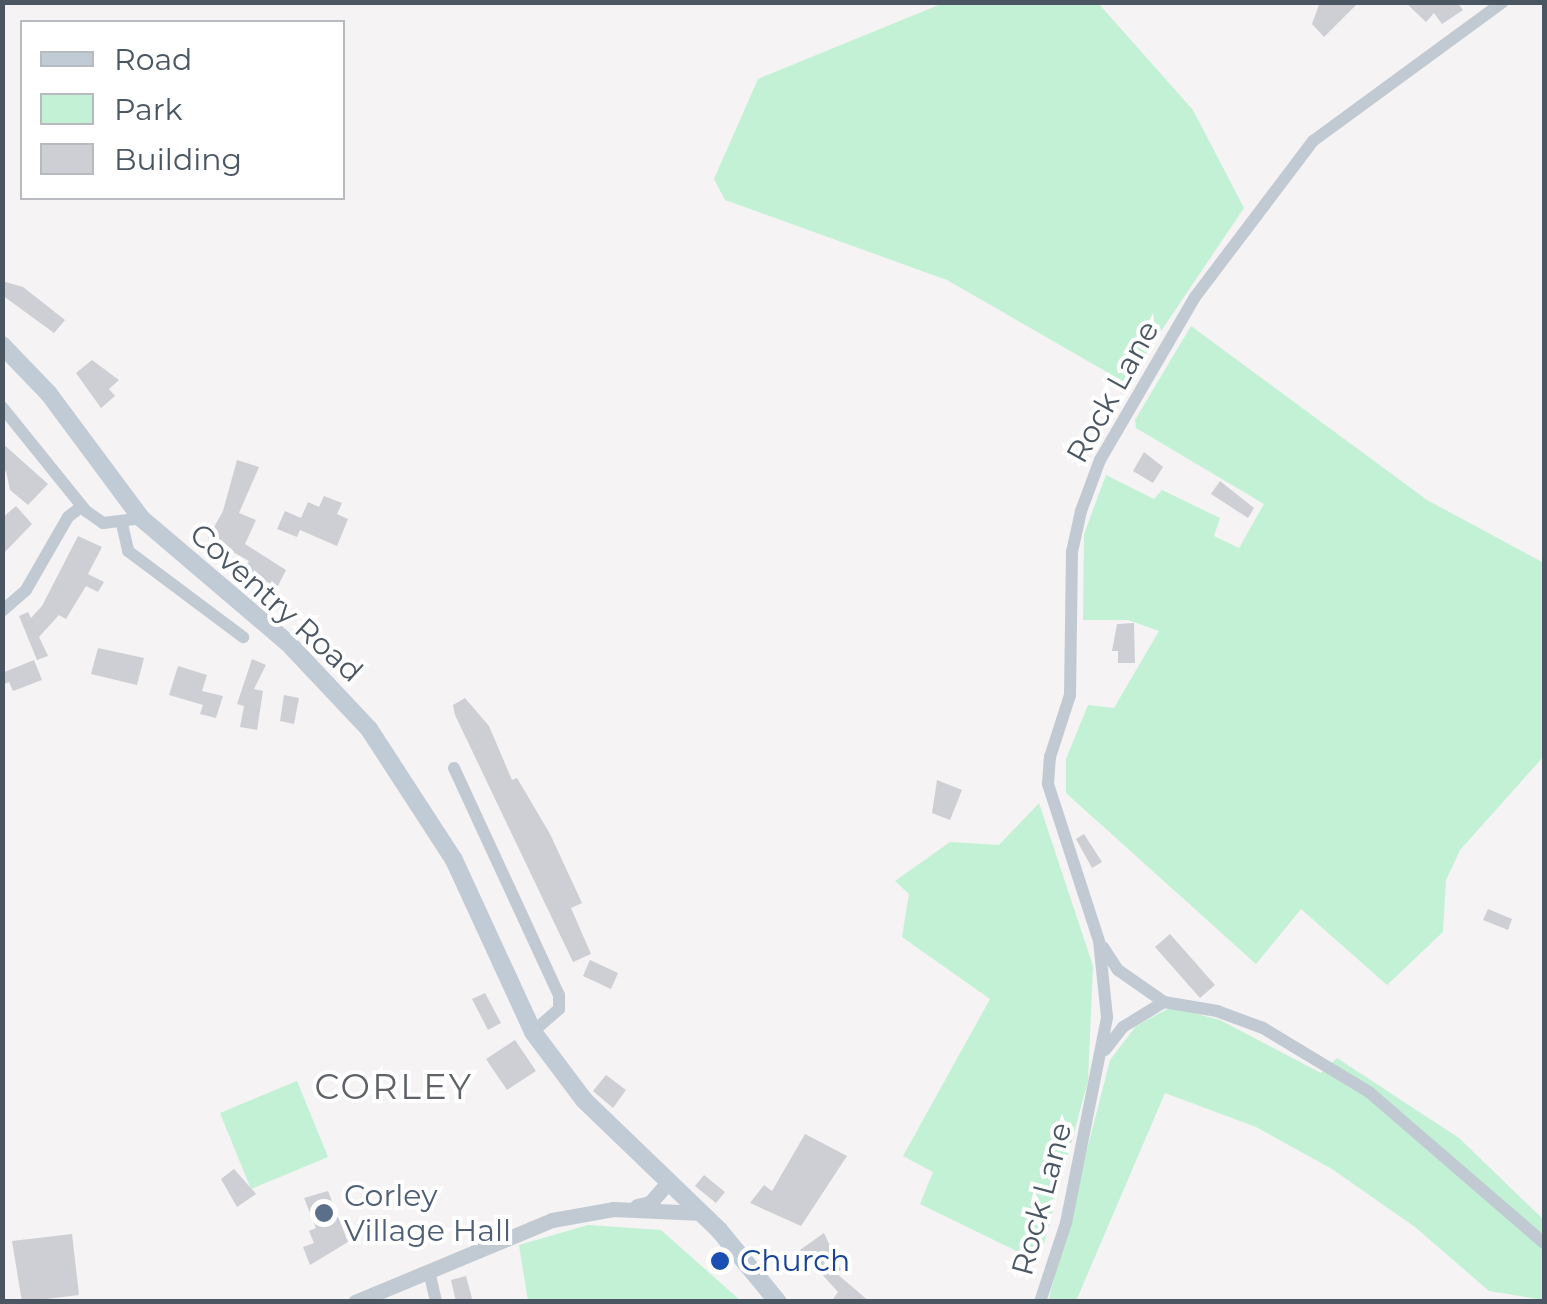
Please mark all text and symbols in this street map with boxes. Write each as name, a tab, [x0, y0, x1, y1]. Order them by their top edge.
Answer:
legend	[20, 20, 345, 200]
text: Road	[114, 41, 192, 78]
text: Park	[114, 91, 183, 128]
text: Building	[114, 141, 242, 178]
street label: Rock Lane	[1059, 315, 1167, 469]
street label: Coventry Road	[182, 516, 370, 690]
district label: CORLEY	[314, 1066, 474, 1108]
street label: Rock Lane	[1004, 1119, 1080, 1279]
place label: Corley Village Hall	[344, 1178, 511, 1248]
marker: Corley Village Hall	[313, 1202, 335, 1224]
place label: Church	[740, 1243, 850, 1279]
marker: Church	[709, 1250, 731, 1272]

